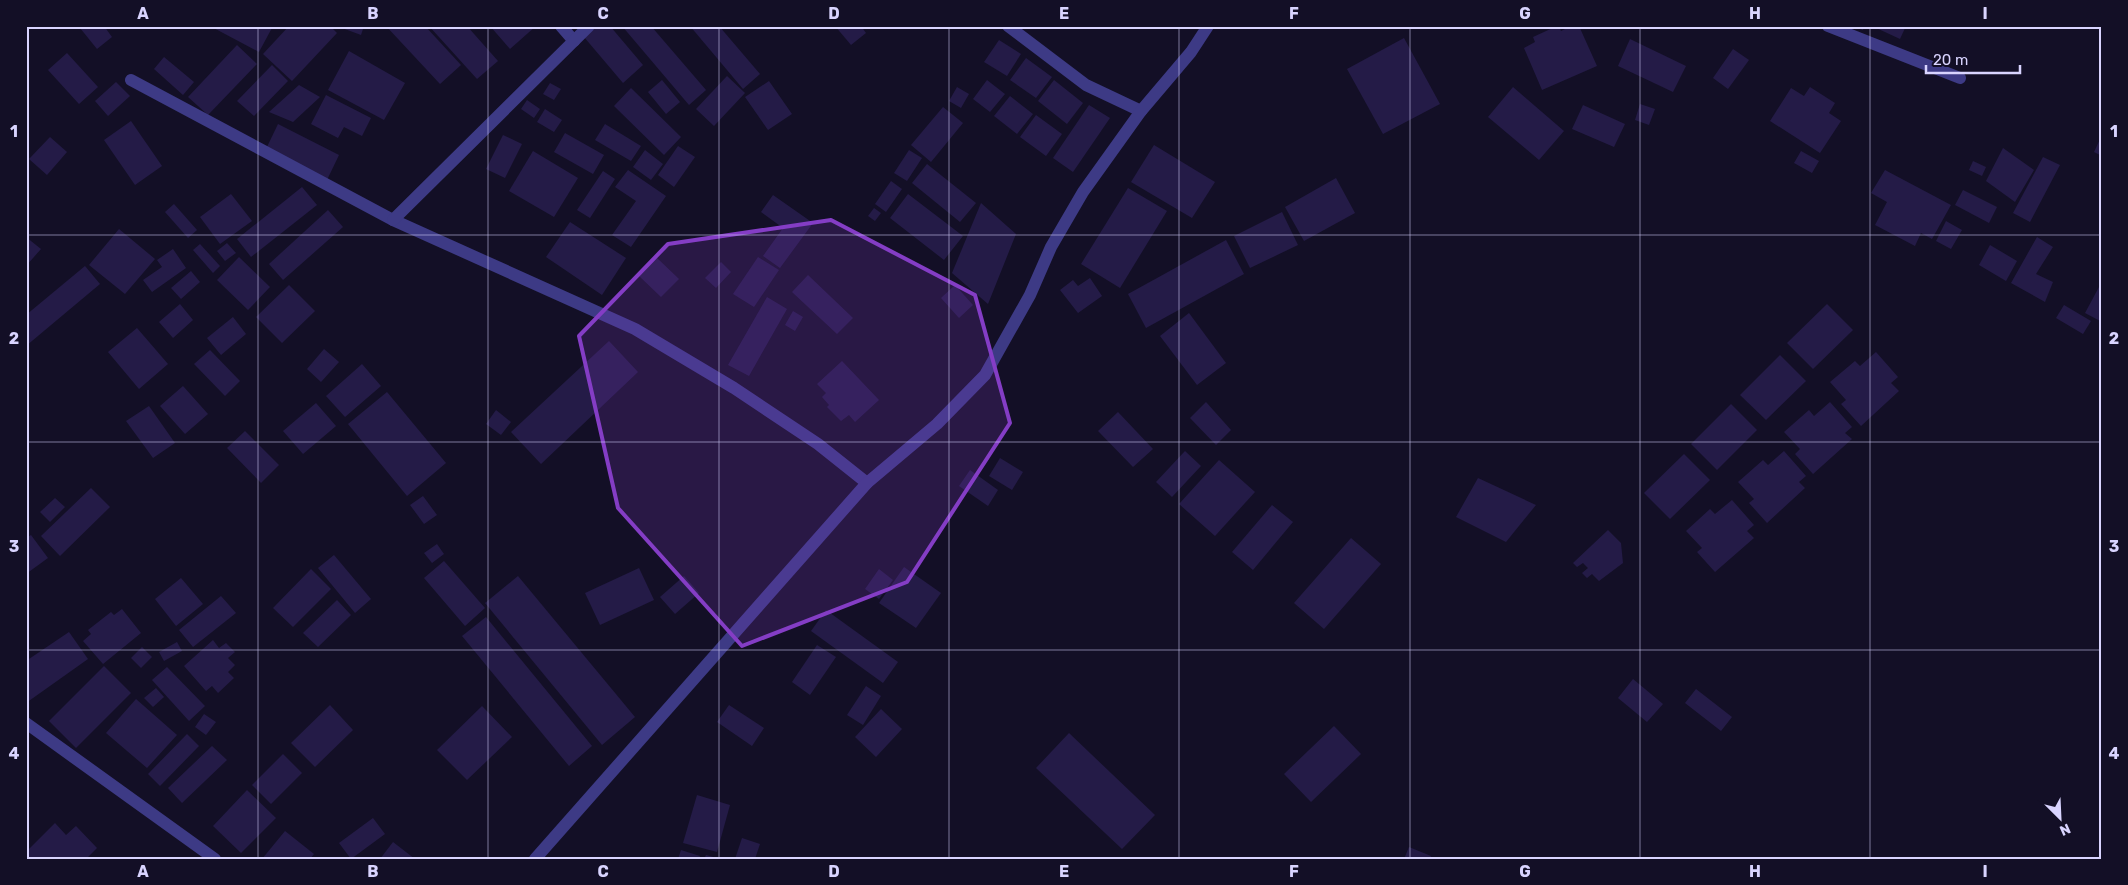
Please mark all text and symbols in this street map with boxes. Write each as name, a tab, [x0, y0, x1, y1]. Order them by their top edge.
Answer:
text: A	[137, 4, 149, 23]
text: B	[367, 4, 379, 23]
text: C	[597, 4, 609, 23]
text: D	[828, 4, 840, 23]
text: E	[1059, 4, 1069, 23]
text: F	[1289, 4, 1299, 23]
text: G	[1519, 4, 1531, 23]
text: H	[1749, 4, 1761, 23]
text: I	[1982, 4, 1988, 23]
scale bar	[1926, 42, 2019, 74]
text: 20 m	[1933, 51, 1968, 69]
text: 1	[10, 122, 18, 141]
text: 1	[2110, 122, 2118, 141]
text: 2	[9, 329, 19, 348]
text: 2	[2109, 329, 2119, 348]
text: 3	[9, 537, 19, 556]
text: 3	[2109, 537, 2119, 556]
text: 4	[9, 744, 20, 763]
text: 4	[2109, 744, 2120, 763]
north arrow	[2036, 792, 2086, 842]
text: N	[2057, 820, 2073, 839]
text: A	[137, 862, 149, 881]
text: B	[367, 862, 379, 881]
text: C	[597, 862, 609, 881]
text: D	[828, 862, 840, 881]
text: E	[1059, 862, 1069, 881]
text: F	[1289, 862, 1299, 881]
text: G	[1519, 862, 1531, 881]
text: H	[1749, 862, 1761, 881]
text: I	[1982, 862, 1988, 881]

